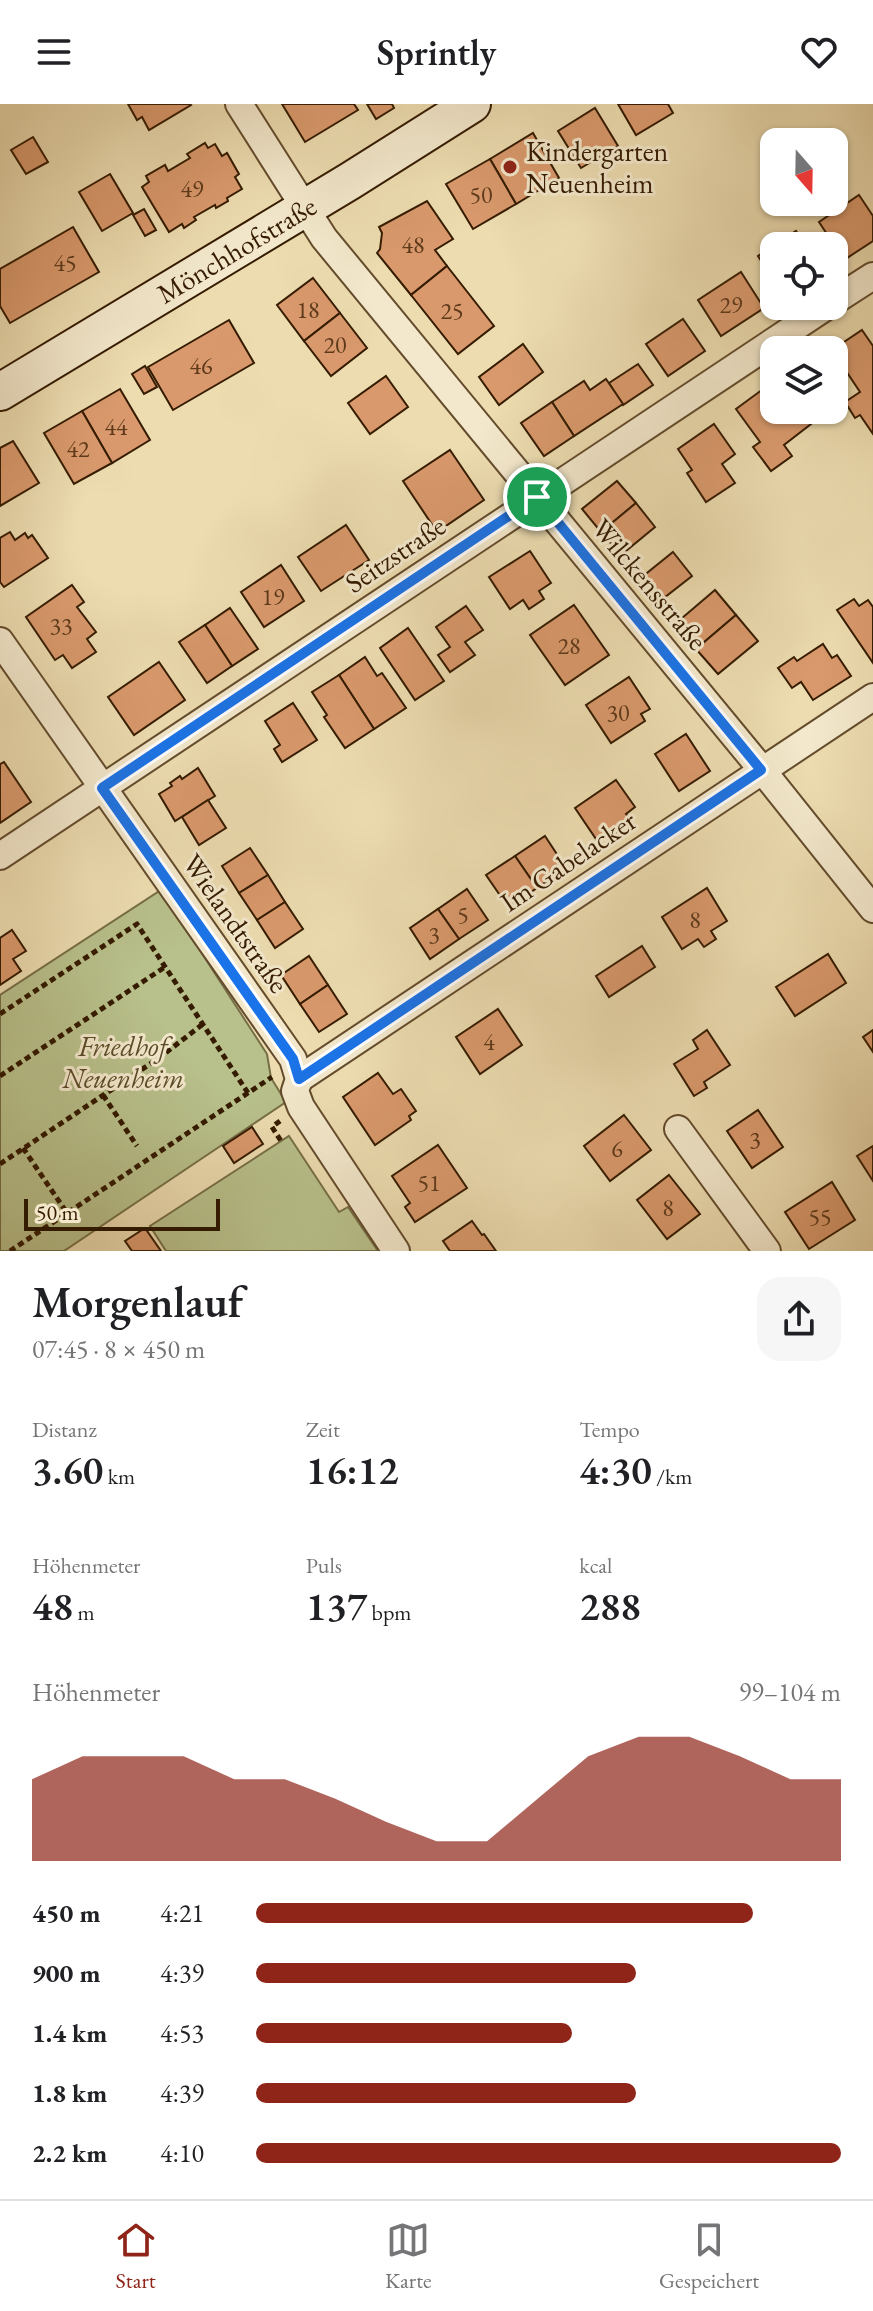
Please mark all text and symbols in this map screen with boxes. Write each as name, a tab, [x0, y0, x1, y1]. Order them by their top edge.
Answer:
text: Sprintly	[377, 29, 496, 76]
icon: menu	[32, 30, 76, 74]
icon: heart	[797, 30, 841, 74]
north arrow	[760, 128, 848, 216]
map controls	[760, 128, 848, 424]
place label: Kindergarten Neuenheim	[526, 133, 669, 201]
marker: Kindergarten Neuenheim	[501, 158, 519, 176]
house number: 49	[180, 173, 204, 204]
house number: 50	[469, 179, 493, 210]
street label: Mönchhofstraße	[150, 188, 323, 311]
house number: 48	[401, 229, 425, 260]
button: locate	[760, 232, 848, 320]
house number: 45	[53, 247, 77, 278]
house number: 29	[719, 289, 743, 320]
house number: 18	[296, 294, 320, 325]
house number: 25	[440, 295, 464, 326]
house number: 20	[323, 329, 347, 360]
button: layers	[760, 336, 848, 424]
house number: 46	[189, 350, 213, 381]
house number: 44	[104, 411, 128, 442]
house number: 42	[66, 433, 90, 464]
pin	[503, 463, 571, 531]
icon: arrive	[515, 475, 559, 519]
street label: Seitzstraße	[338, 507, 452, 601]
street label: Wilckensstraße	[584, 511, 716, 657]
house number: 19	[261, 581, 285, 612]
house number: 33	[49, 610, 73, 641]
house number: 28	[557, 630, 581, 661]
house number: 30	[606, 697, 630, 728]
street label: Im Gabelacker	[493, 802, 643, 920]
street label: Wielandtstraße	[175, 846, 297, 1000]
house number: 5	[457, 899, 469, 930]
house number: 8	[689, 904, 701, 935]
house number: 3	[428, 919, 440, 950]
house number: 4	[483, 1026, 495, 1057]
park label: Friedhof Neuenheim	[61, 1028, 184, 1096]
house number: 3	[749, 1124, 761, 1155]
house number: 6	[611, 1133, 623, 1164]
house number: 51	[417, 1167, 441, 1198]
house number: 8	[662, 1192, 674, 1223]
scale bar	[24, 1195, 220, 1231]
text: 50 m	[36, 1198, 79, 1227]
house number: 55	[808, 1201, 832, 1232]
text: Morgenlauf	[32, 1273, 243, 1330]
button: share	[757, 1277, 841, 1361]
text: 07:45 · 8 × 450 m	[32, 1332, 205, 1366]
text: Distanz	[32, 1415, 97, 1444]
text: Zeit	[306, 1415, 340, 1444]
text: Tempo	[579, 1415, 640, 1444]
text: 3.60	[32, 1444, 103, 1496]
text: 16:12	[306, 1444, 399, 1496]
text: 4:30	[579, 1444, 652, 1496]
text: km	[103, 1462, 135, 1491]
text: /km	[652, 1462, 692, 1491]
text: Höhenmeter	[32, 1551, 140, 1580]
text: Puls	[306, 1551, 342, 1580]
text: kcal	[579, 1551, 612, 1580]
text: 48	[32, 1580, 73, 1632]
text: 137	[306, 1580, 367, 1632]
text: 288	[579, 1580, 641, 1632]
text: m	[73, 1598, 95, 1627]
text: bpm	[367, 1598, 411, 1627]
text: Höhenmeter	[32, 1675, 160, 1709]
text: 99–104 m	[739, 1675, 841, 1709]
text: 450 m	[32, 1896, 100, 1930]
text: 4:21	[160, 1896, 204, 1930]
text: 900 m	[32, 1956, 100, 1990]
text: 4:39	[160, 1956, 204, 1990]
text: 1.4 km	[32, 2016, 107, 2050]
text: 4:53	[160, 2016, 204, 2050]
text: 1.8 km	[32, 2076, 107, 2110]
text: 4:39	[160, 2076, 204, 2110]
text: 2.2 km	[32, 2136, 107, 2170]
text: 4:10	[160, 2136, 204, 2170]
tab: Start	[114, 2218, 158, 2295]
tab: Karte	[385, 2218, 432, 2295]
tab: Gespeichert	[659, 2218, 759, 2295]

